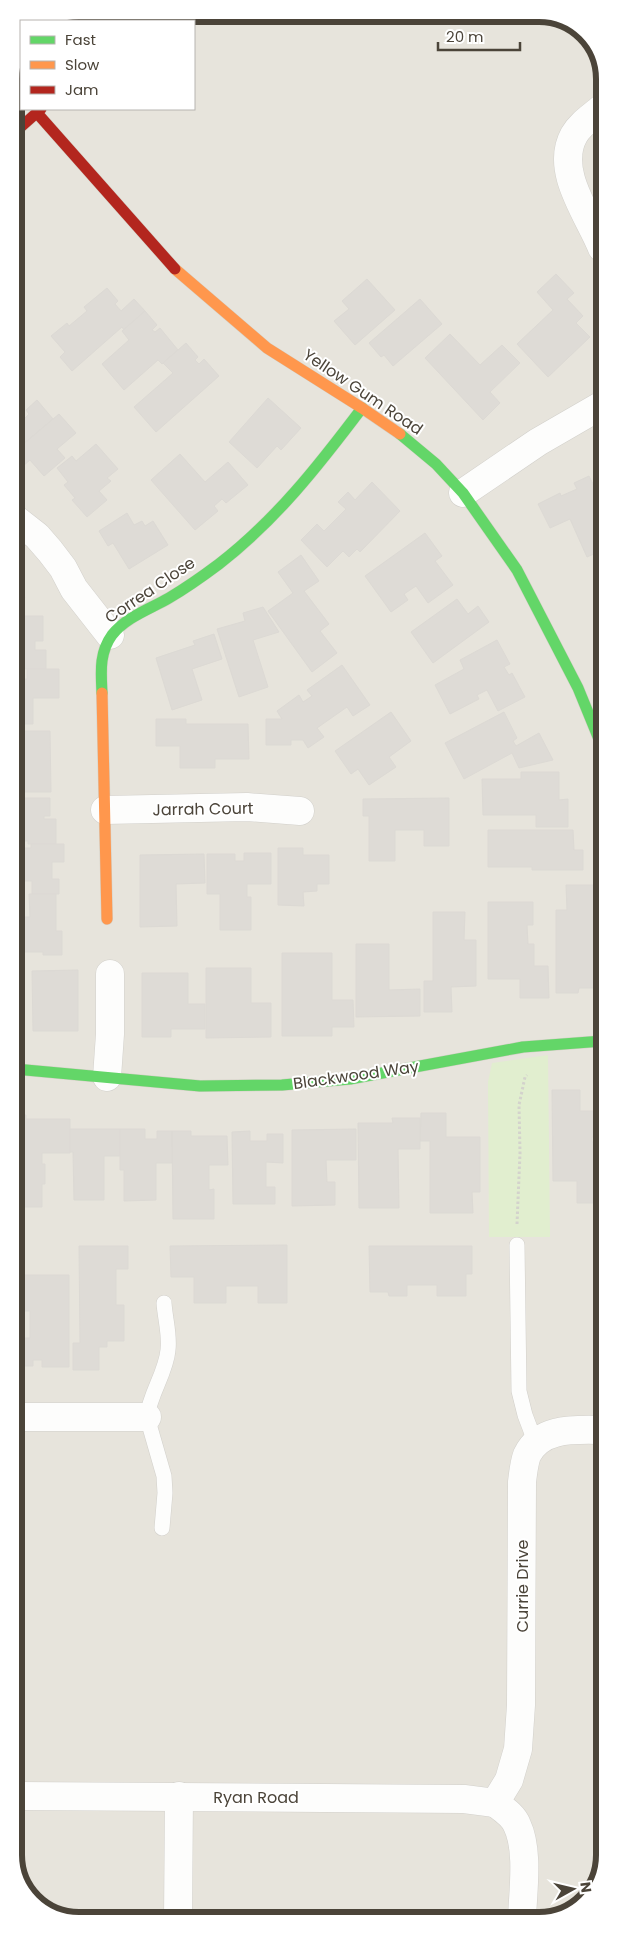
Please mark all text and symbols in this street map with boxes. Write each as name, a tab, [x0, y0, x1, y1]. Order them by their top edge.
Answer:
legend	[20, 20, 195, 110]
scale bar	[438, 20, 520, 52]
text: 20 m	[446, 26, 484, 47]
text: Fast	[65, 29, 96, 50]
text: Slow	[65, 54, 100, 75]
text: Jam	[65, 79, 99, 100]
street label: Yellow Gum Road	[299, 343, 427, 441]
street label: Correa Close	[100, 551, 200, 629]
street label: Jarrah Court	[152, 797, 254, 821]
street label: Blackwood Way	[292, 1055, 420, 1095]
street label: Currie Drive	[511, 1540, 534, 1632]
street label: Ryan Road	[213, 1786, 299, 1809]
north arrow	[548, 1864, 598, 1914]
text: N	[575, 1881, 597, 1894]

